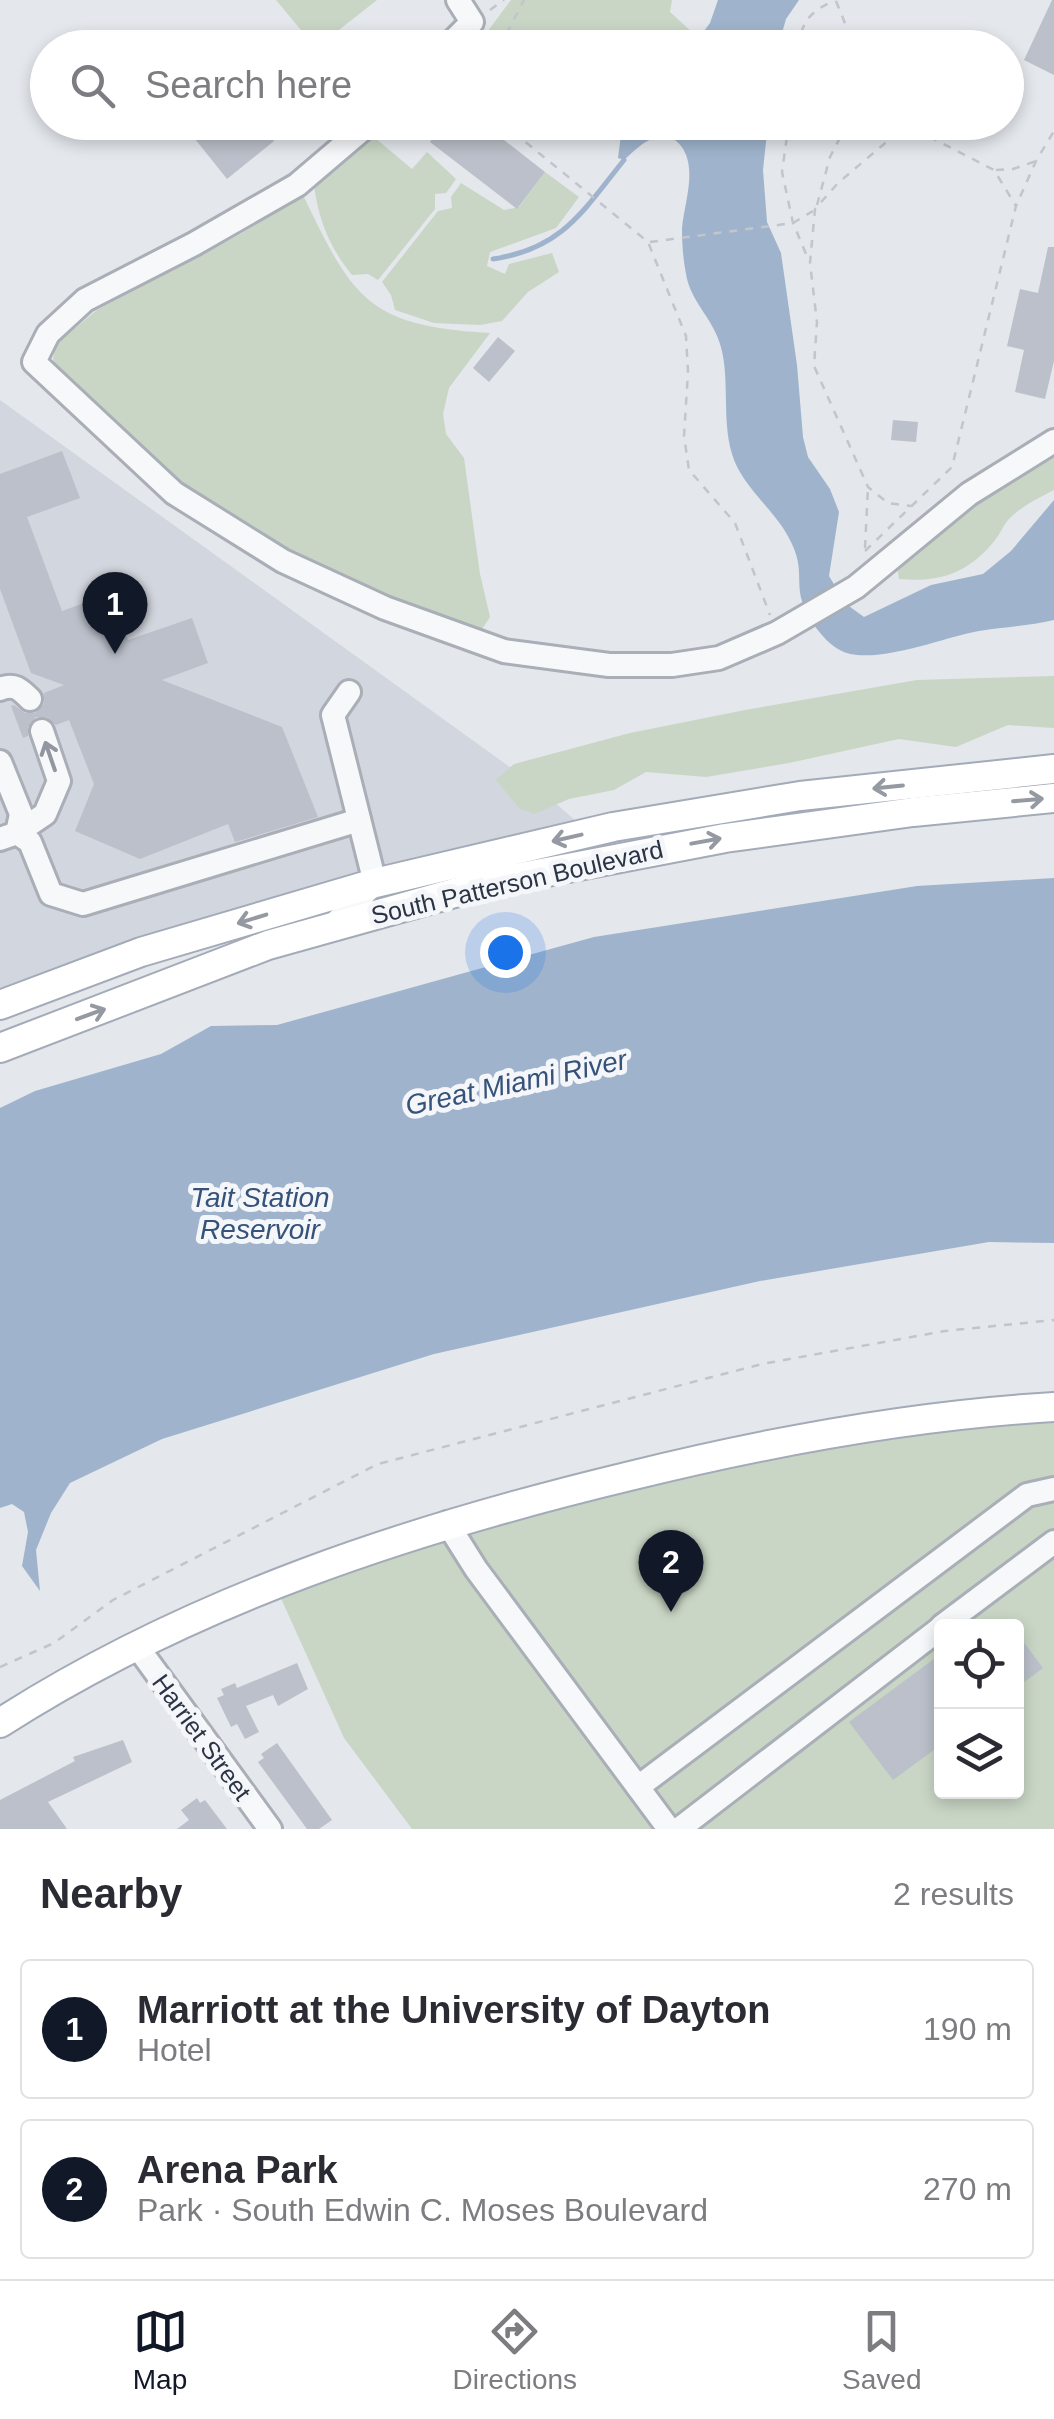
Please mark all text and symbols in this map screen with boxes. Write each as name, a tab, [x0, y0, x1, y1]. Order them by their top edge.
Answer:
search box	[30, 30, 1024, 140]
icon: search	[65, 58, 120, 113]
text: Search here	[145, 64, 352, 106]
pin: 1	[82, 572, 148, 654]
one-way arrow	[40, 741, 58, 772]
one-way arrow	[872, 778, 904, 797]
one-way arrow	[1012, 791, 1044, 810]
one-way arrow	[552, 830, 584, 848]
one-way arrow	[689, 831, 722, 850]
street label: South Patterson Boulevard	[368, 835, 666, 929]
one-way arrow	[237, 911, 269, 929]
your location	[480, 927, 531, 978]
one-way arrow	[75, 1004, 106, 1022]
water label: Great Miami River	[403, 1044, 631, 1121]
water label: Tait Station Reservoir	[190, 1182, 330, 1245]
pin: 2	[638, 1530, 704, 1612]
map controls	[934, 1619, 1024, 1799]
button: locate	[934, 1619, 1024, 1709]
street label: Harriet Street	[147, 1669, 257, 1805]
button: layers	[934, 1709, 1024, 1799]
text: Nearby	[40, 1870, 182, 1917]
text: 2 results	[893, 1876, 1014, 1912]
text: Marriott at the University of Dayton	[137, 1989, 770, 2031]
text: 1	[66, 2011, 83, 2047]
text: 190 m	[923, 2011, 1012, 2047]
text: Hotel	[137, 2032, 212, 2068]
text: Arena Park	[137, 2149, 338, 2191]
text: 2	[66, 2171, 83, 2207]
text: 270 m	[923, 2171, 1012, 2207]
text: Park · South Edwin C. Moses Boulevard	[137, 2192, 708, 2228]
tab: Map	[133, 2304, 188, 2396]
tab: Directions	[453, 2304, 577, 2396]
tab: Saved	[842, 2304, 921, 2396]

